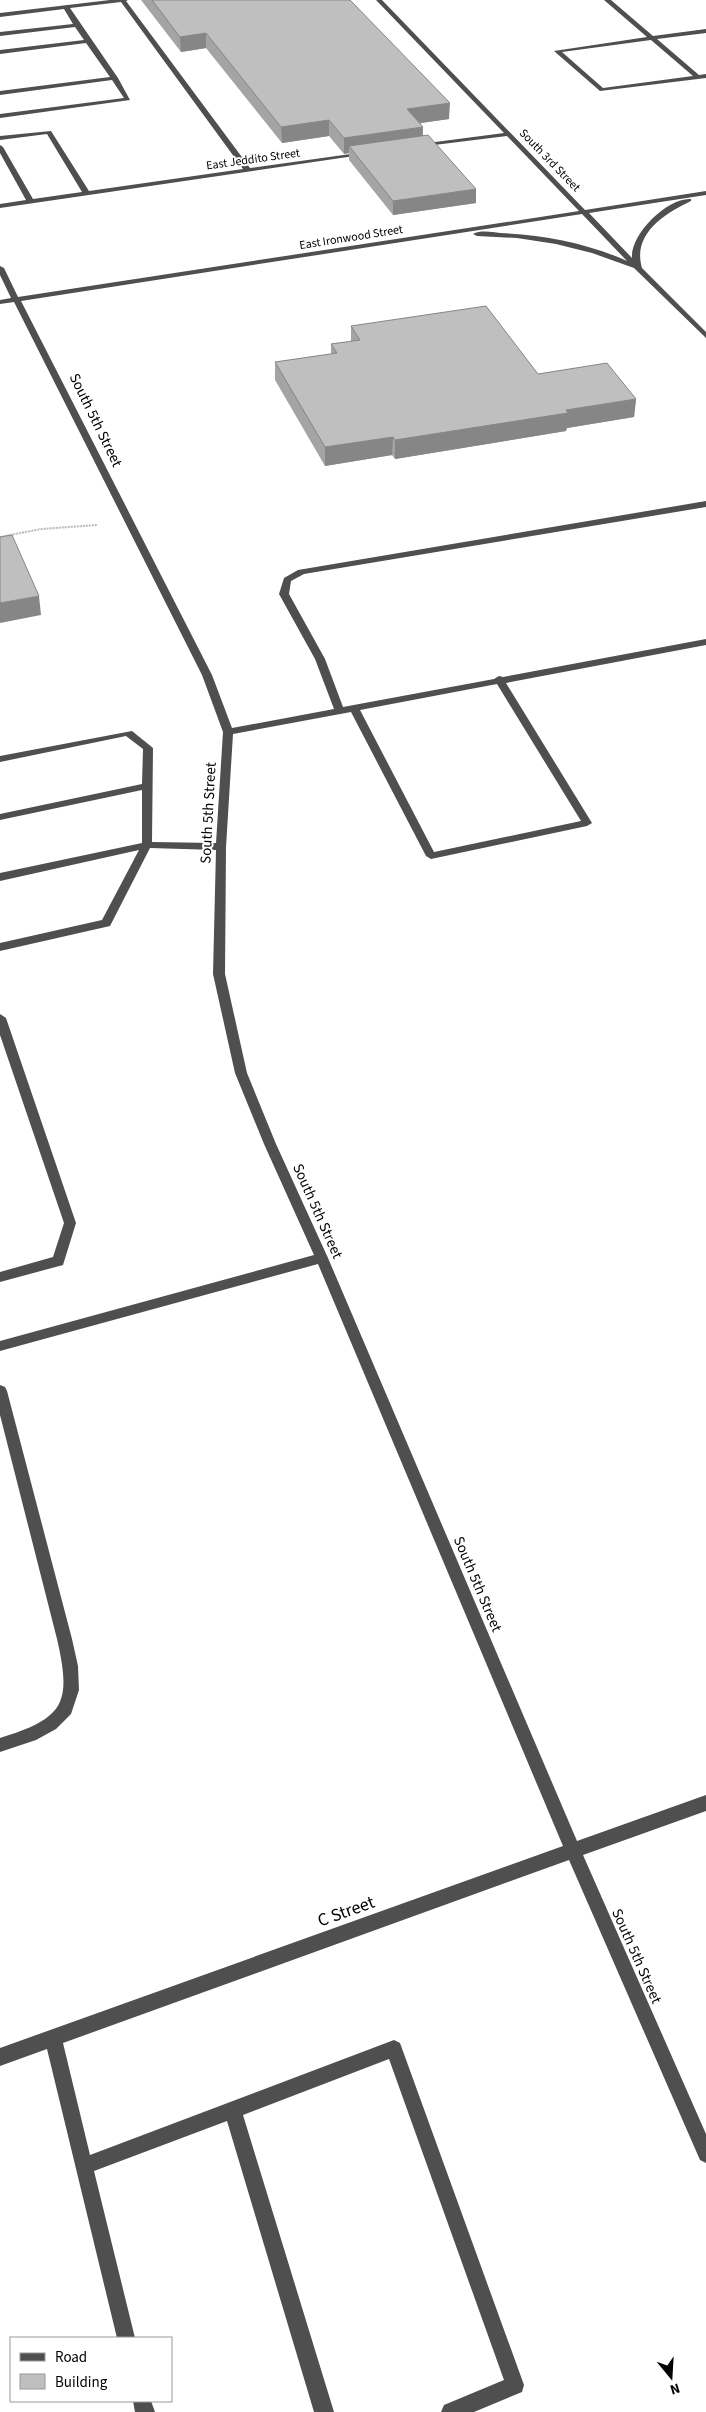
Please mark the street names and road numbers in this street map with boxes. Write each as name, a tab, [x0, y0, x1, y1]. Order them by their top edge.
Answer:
street label: South 3rd Street	[515, 125, 584, 196]
street label: East Jeddito Street	[205, 145, 301, 174]
street label: East Ironwood Street	[298, 221, 404, 254]
street label: South 5th Street	[64, 370, 127, 471]
street label: South 5th Street	[195, 762, 222, 864]
street label: South 5th Street	[287, 1160, 348, 1262]
street label: South 5th Street	[448, 1533, 507, 1635]
street label: C Street	[314, 1890, 378, 1933]
street label: South 5th Street	[606, 1905, 667, 2007]

